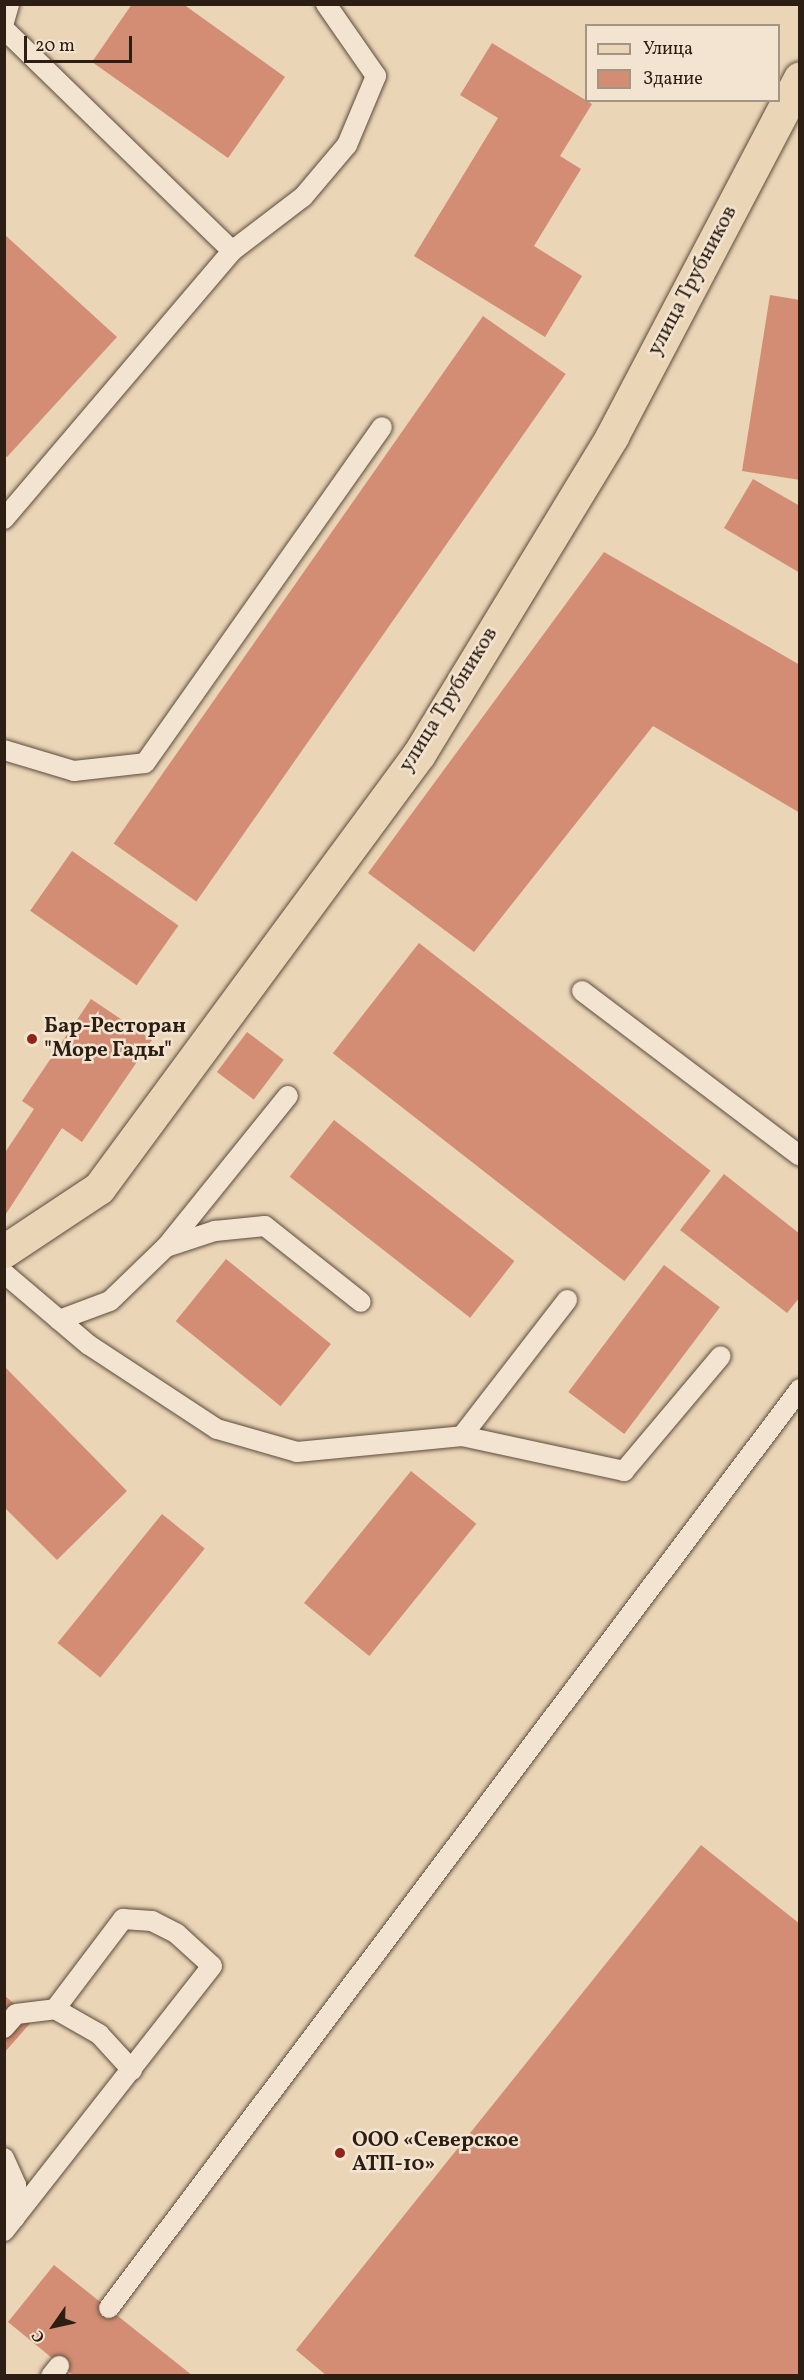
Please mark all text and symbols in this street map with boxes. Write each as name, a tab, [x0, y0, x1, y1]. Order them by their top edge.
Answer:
scale bar	[27, 24, 135, 62]
legend	[585, 24, 780, 102]
text: 20 m	[35, 34, 75, 59]
text: Улица	[643, 37, 693, 62]
text: Здание	[643, 67, 703, 92]
street label: улица Трубников	[643, 202, 743, 360]
street label: улица Трубников	[394, 623, 504, 777]
place label: Бар-Ресторан "Море Гады"	[44, 1014, 186, 1064]
marker: Бар-Ресторан "Море Гады"	[25, 1032, 39, 1046]
place label: ООО «Северское АТП-10»	[352, 2128, 519, 2178]
marker: ООО «Северское АТП-10»	[333, 2146, 347, 2160]
north arrow	[24, 2296, 84, 2356]
text: С	[27, 2326, 51, 2346]

